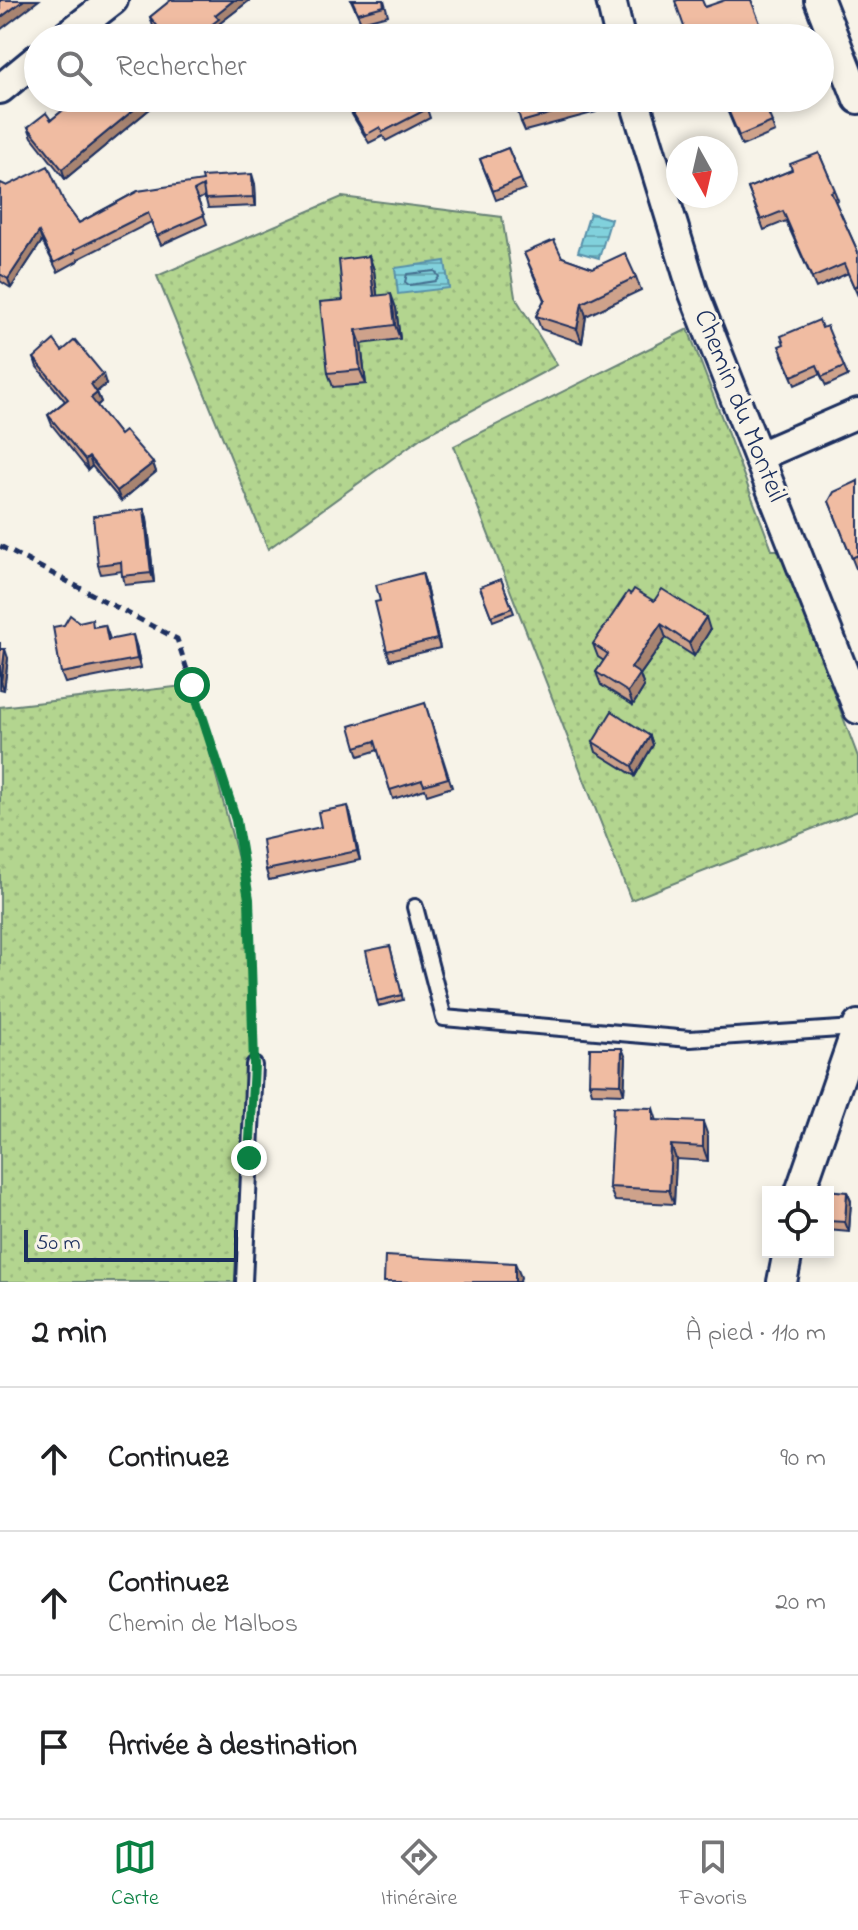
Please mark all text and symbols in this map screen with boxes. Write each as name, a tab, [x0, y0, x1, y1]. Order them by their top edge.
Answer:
search box	[24, 24, 834, 112]
icon: search	[52, 46, 96, 90]
text: Rechercher	[116, 46, 247, 90]
north arrow	[666, 136, 738, 208]
street label: Chemin du Monteil	[682, 304, 796, 508]
route start	[174, 667, 210, 703]
route end	[231, 1140, 267, 1176]
map controls	[762, 1186, 834, 1258]
button: locate	[762, 1186, 834, 1258]
scale bar	[24, 1226, 238, 1262]
text: 50 m	[36, 1228, 81, 1260]
text: 2 min	[32, 1309, 107, 1359]
text: À pied · 110 m	[685, 1315, 826, 1353]
icon: ahead	[32, 1437, 76, 1481]
text: Continuez	[108, 1437, 228, 1481]
text: 90 m	[780, 1440, 826, 1478]
text: Continuez	[108, 1562, 228, 1606]
icon: ahead	[32, 1581, 76, 1625]
text: 20 m	[775, 1584, 826, 1622]
text: Chemin de Malbos	[108, 1606, 298, 1644]
icon: arrive	[32, 1725, 76, 1769]
text: Arrivée à destination	[108, 1725, 357, 1769]
tab: Carte	[111, 1835, 159, 1915]
tab: Itinéraire	[381, 1835, 457, 1915]
tab: Favoris	[679, 1835, 747, 1915]

